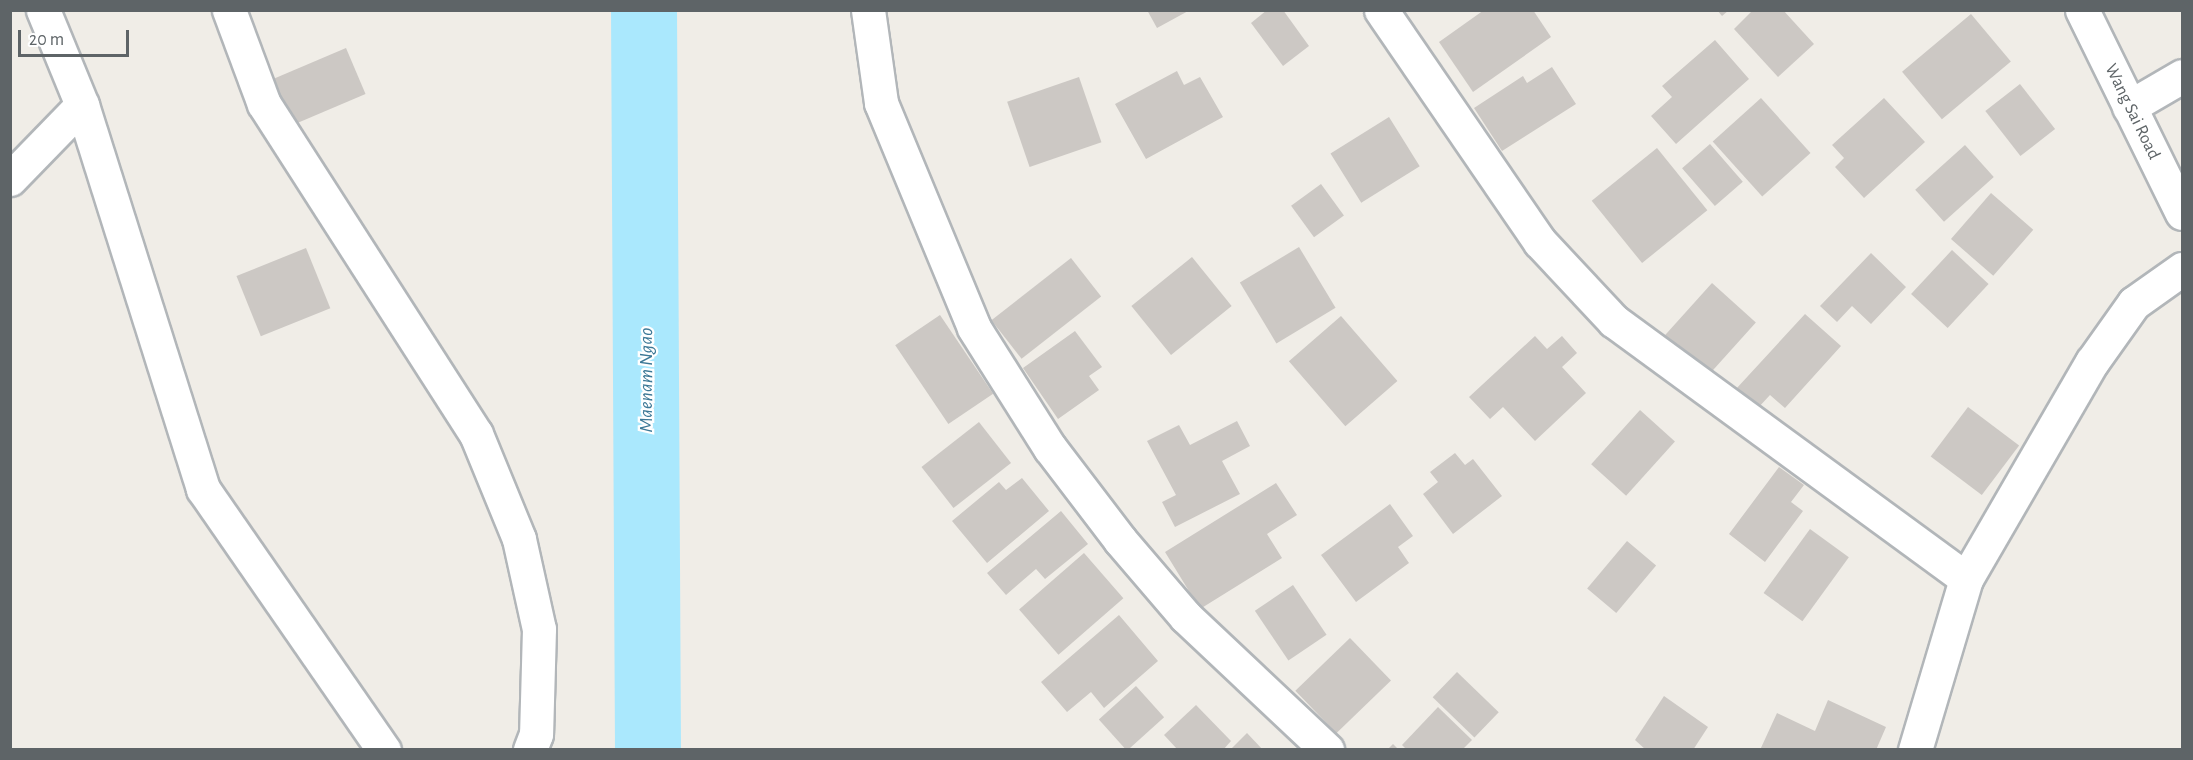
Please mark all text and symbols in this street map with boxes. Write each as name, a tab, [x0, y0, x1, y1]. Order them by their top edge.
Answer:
scale bar	[21, 18, 132, 56]
text: 20 m	[29, 31, 64, 49]
street label: Wang Sai Road	[2100, 61, 2164, 163]
water label: Maenam Ngao	[634, 328, 658, 432]

